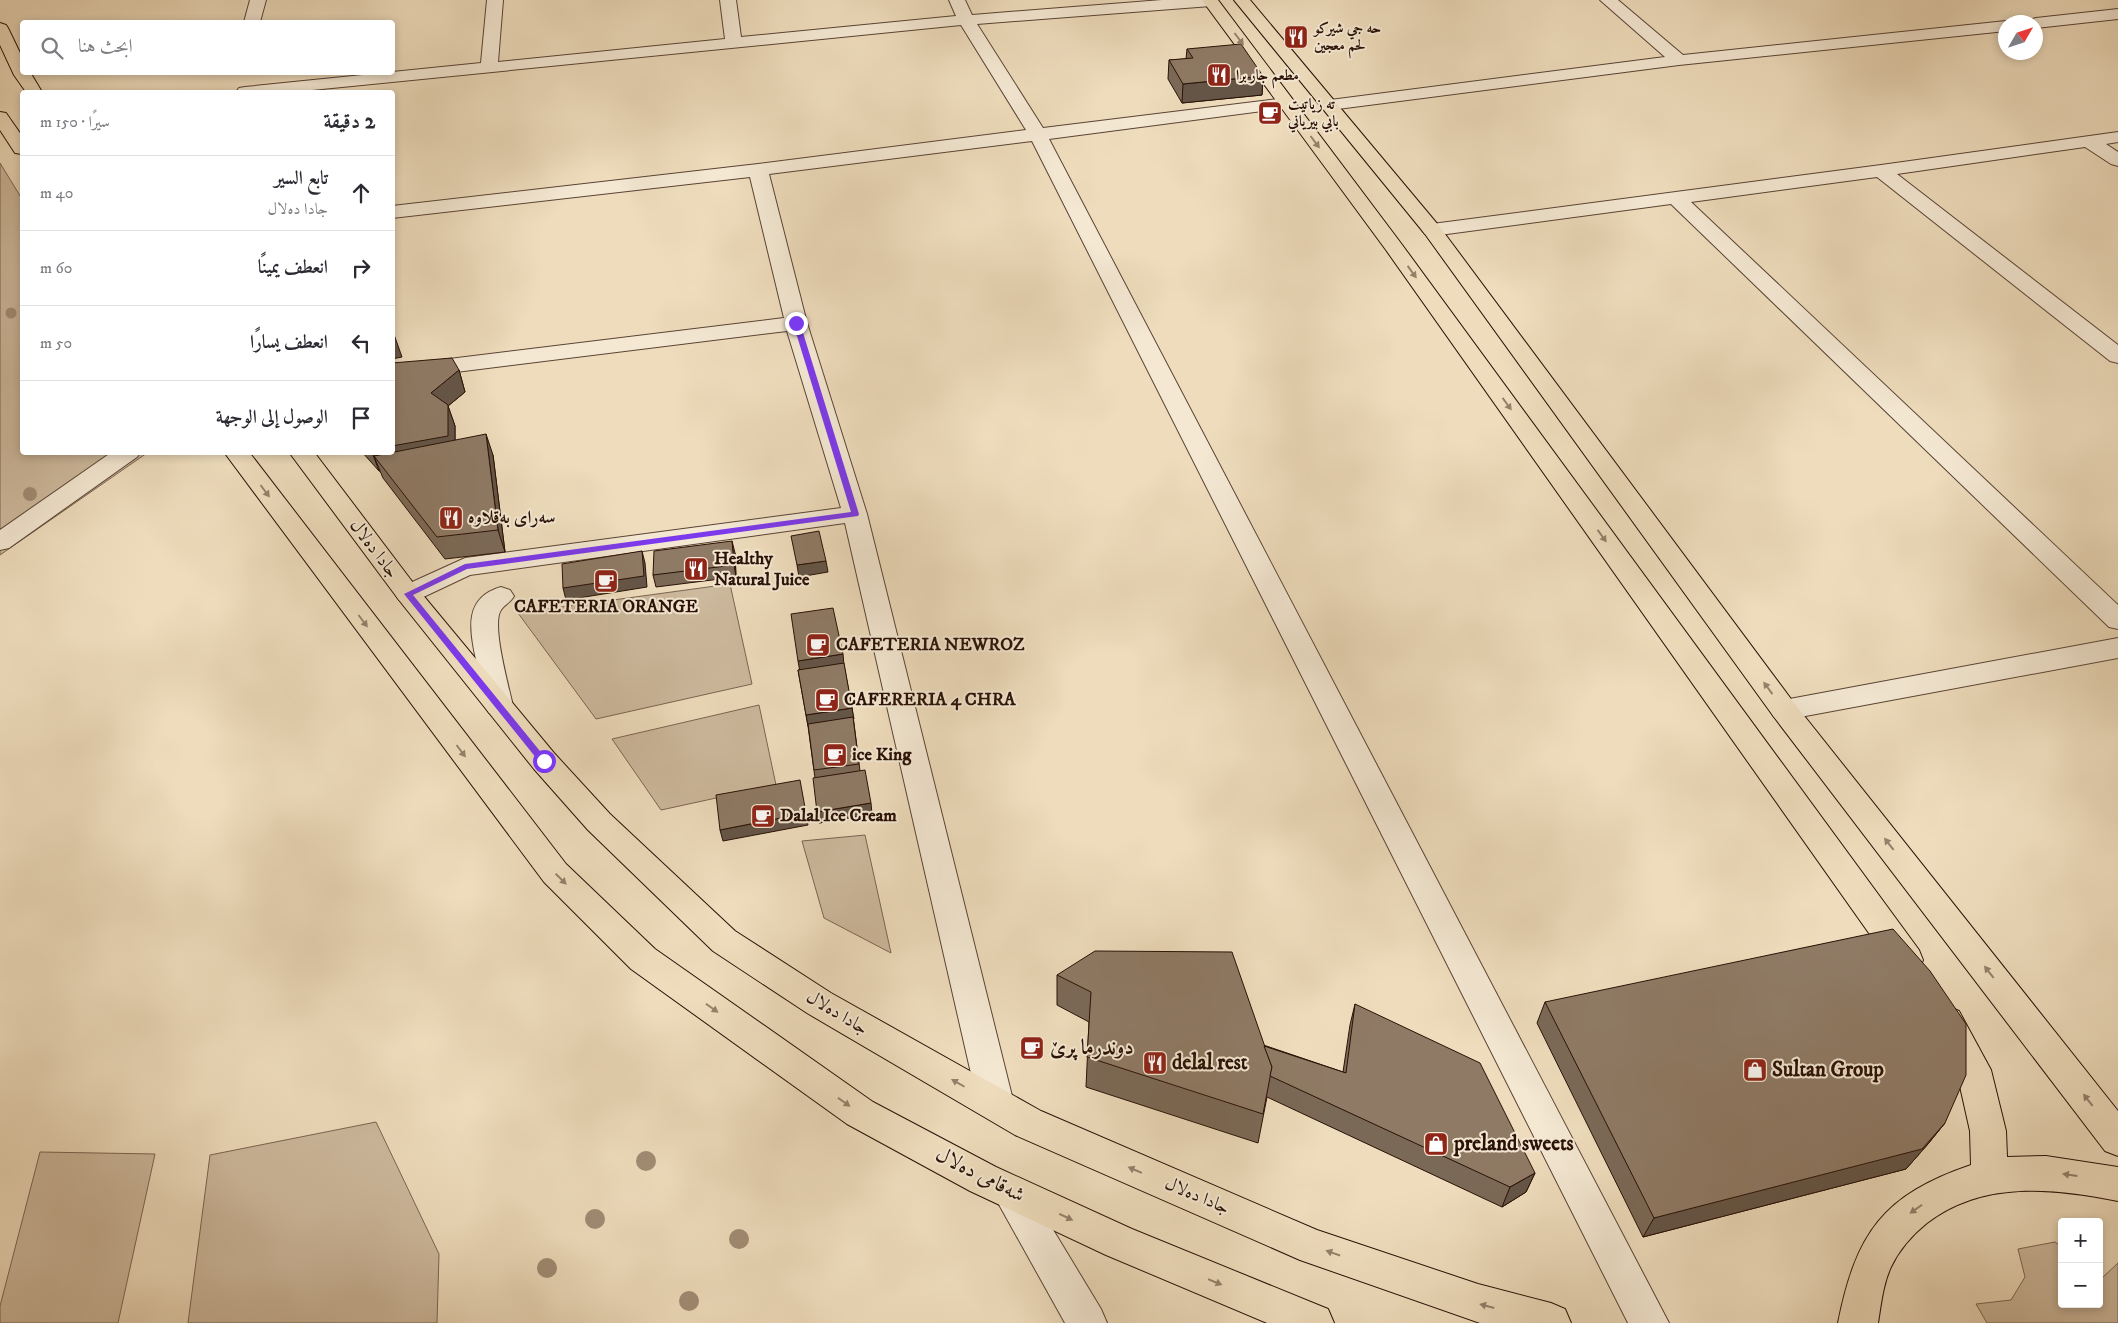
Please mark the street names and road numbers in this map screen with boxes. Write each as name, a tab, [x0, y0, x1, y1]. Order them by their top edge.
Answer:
street label: جادا دەلال	[345, 515, 403, 583]
street label: جادا دەلال	[802, 986, 872, 1040]
street label: شەقامی دەلال	[931, 1141, 1029, 1209]
street label: جادا دەلال	[1161, 1173, 1233, 1219]

